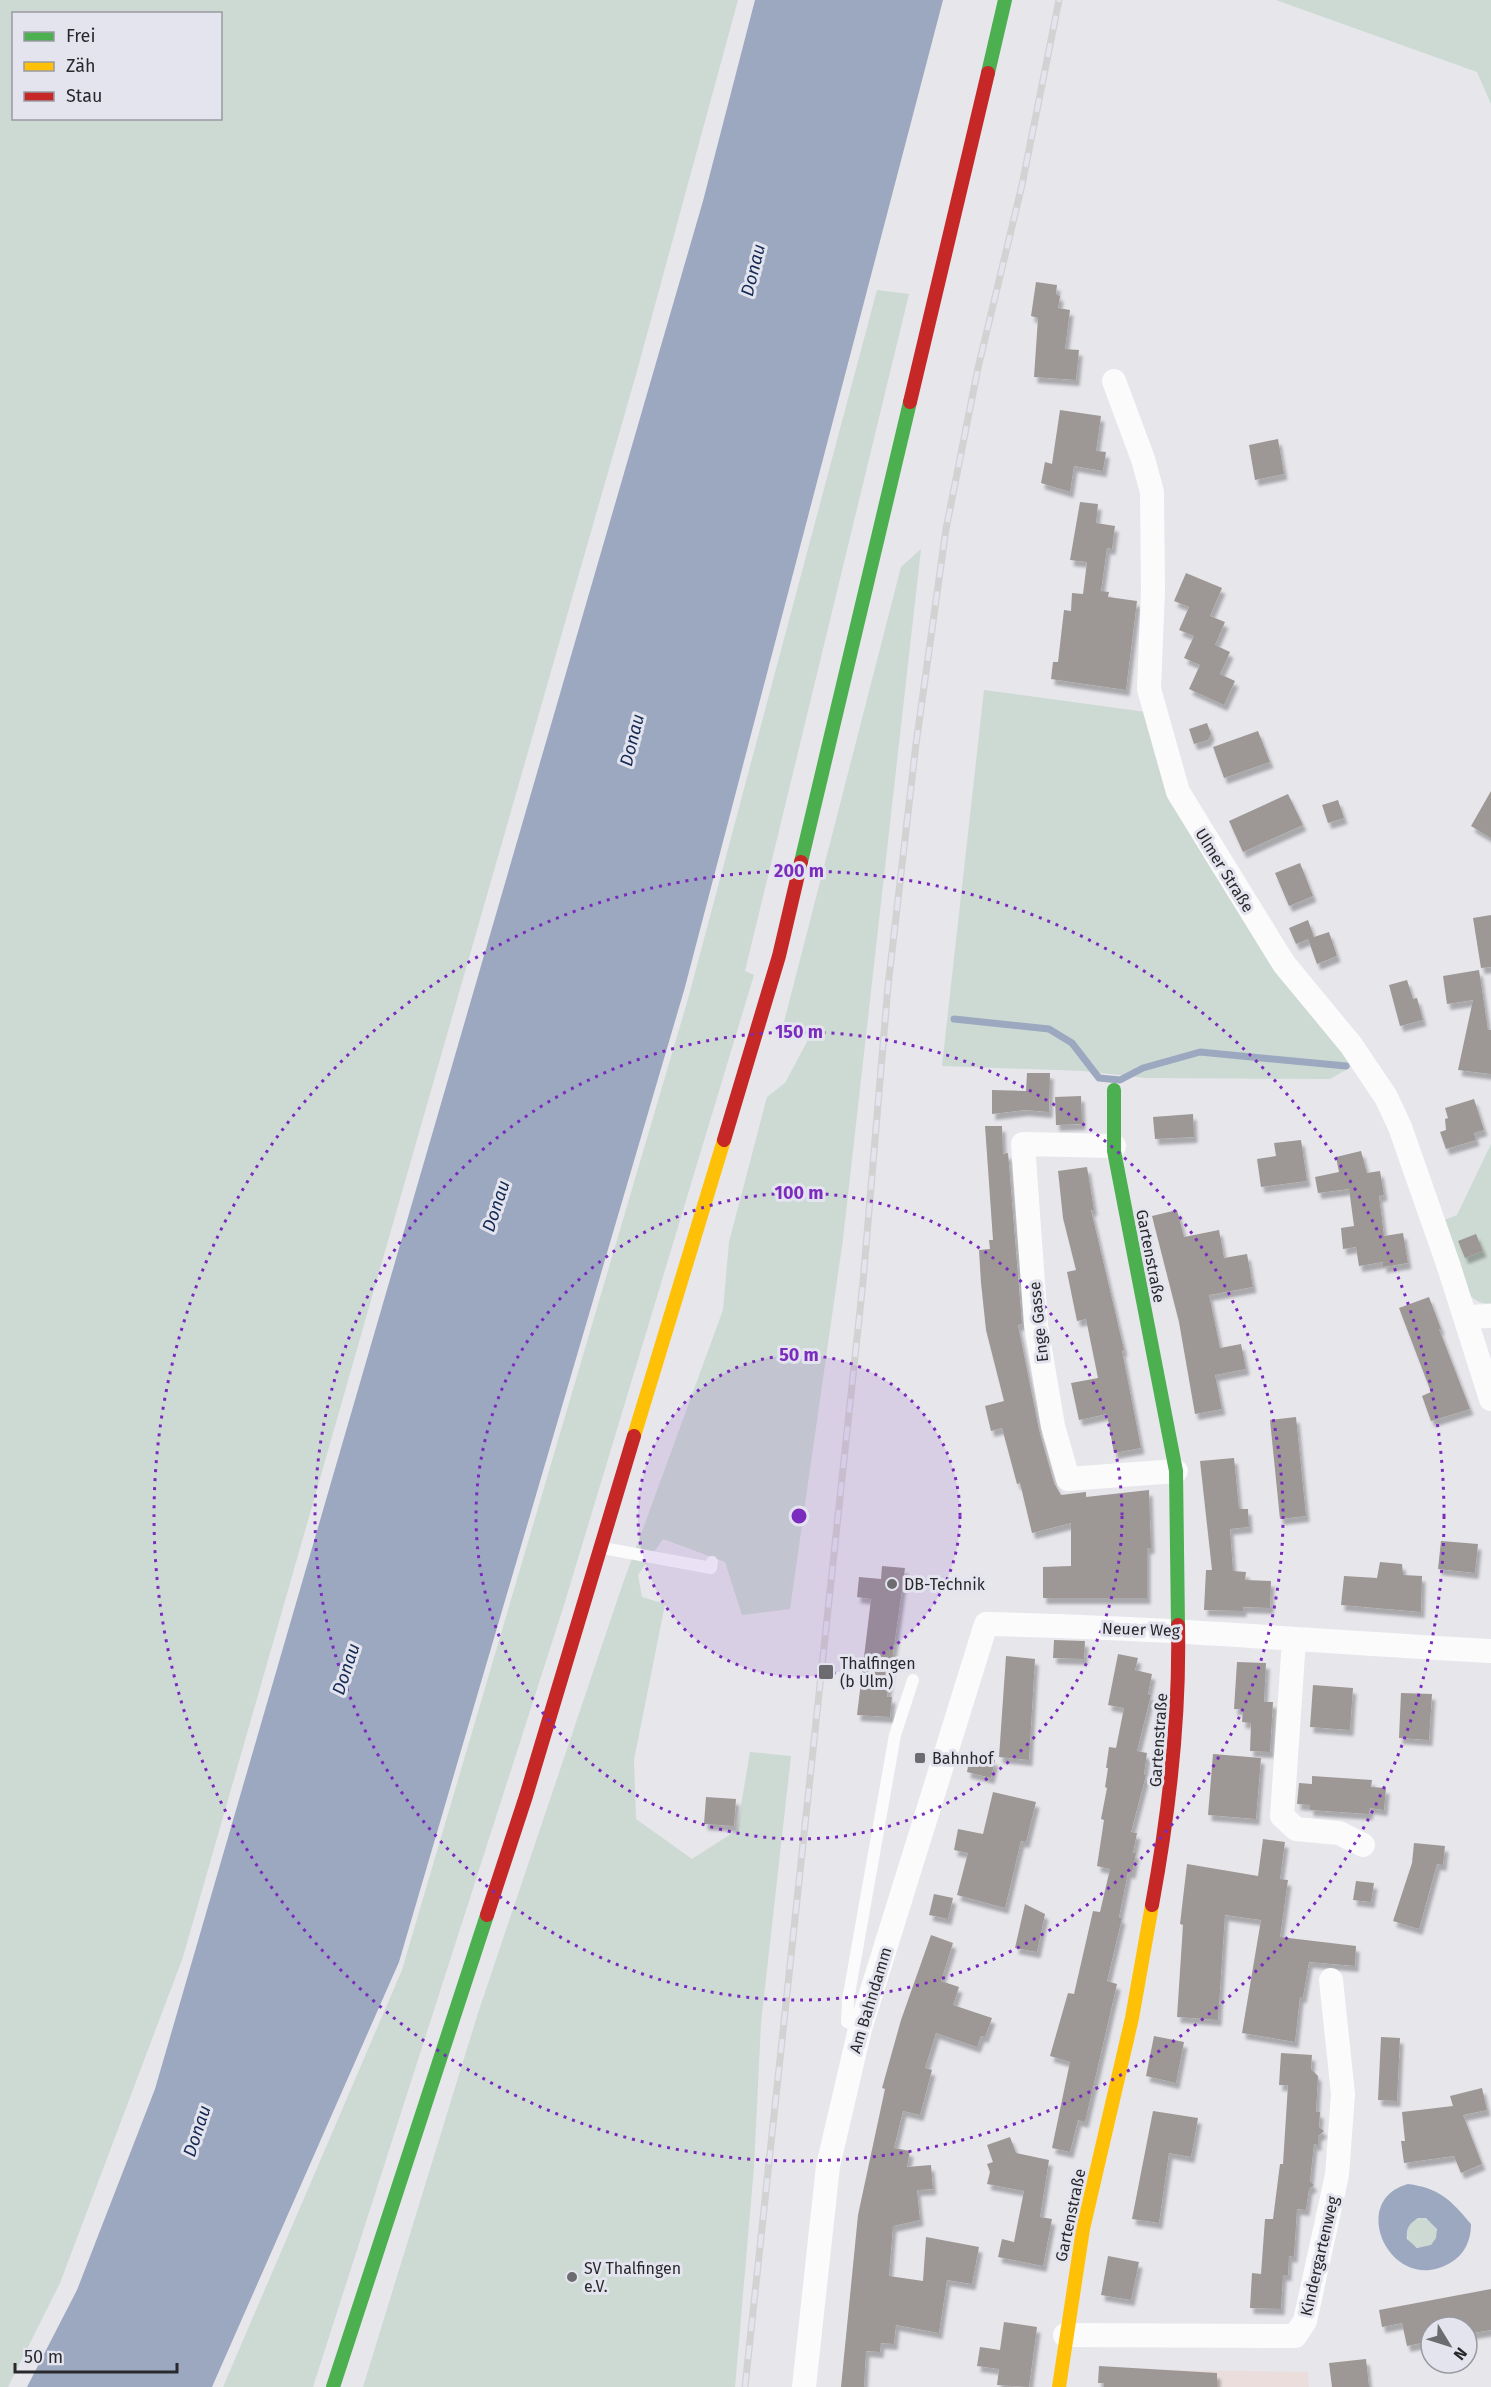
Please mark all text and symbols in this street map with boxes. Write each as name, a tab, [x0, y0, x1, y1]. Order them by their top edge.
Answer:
legend	[12, 12, 222, 120]
text: Frei	[66, 25, 96, 47]
text: Zäh	[66, 55, 95, 77]
text: Stau	[66, 85, 102, 107]
water label: Donau	[736, 242, 770, 298]
water label: Donau	[615, 712, 649, 768]
street label: Ulmer Straße	[1191, 825, 1258, 916]
text: 200 m	[774, 860, 824, 882]
text: 150 m	[775, 1021, 823, 1043]
water label: Donau	[477, 1177, 515, 1235]
text: 100 m	[775, 1182, 823, 1204]
street label: Gartenstraße	[1132, 1208, 1169, 1304]
street label: Enge Gasse	[1025, 1281, 1052, 1363]
text: 50 m	[779, 1344, 819, 1366]
centre of rings	[789, 1506, 809, 1526]
place label: DB-Technik	[904, 1575, 986, 1594]
marker: DB-Technik	[885, 1577, 899, 1591]
street label: Neuer Weg	[1102, 1619, 1181, 1640]
water label: Donau	[327, 1640, 365, 1698]
place label: Thalfingen (b Ulm)	[840, 1654, 916, 1691]
marker: Thalfingen (b Ulm)	[817, 1663, 835, 1681]
street label: Gartenstraße	[1146, 1692, 1171, 1788]
place label: Bahnhof	[932, 1749, 995, 1768]
marker: Bahnhof	[913, 1751, 927, 1765]
street label: Am Bahndamm	[845, 1945, 896, 2056]
water label: Donau	[178, 2102, 216, 2160]
street label: Gartenstraße	[1051, 2167, 1090, 2263]
street label: Kindergartenweg	[1296, 2194, 1343, 2318]
place label: SV Thalfingen e.V.	[584, 2259, 681, 2296]
marker: SV Thalfingen e.V.	[565, 2270, 579, 2284]
north arrow	[1419, 2315, 1479, 2375]
scale bar	[15, 2336, 177, 2374]
text: N	[1450, 2344, 1471, 2364]
text: 50 m	[24, 2346, 63, 2368]

